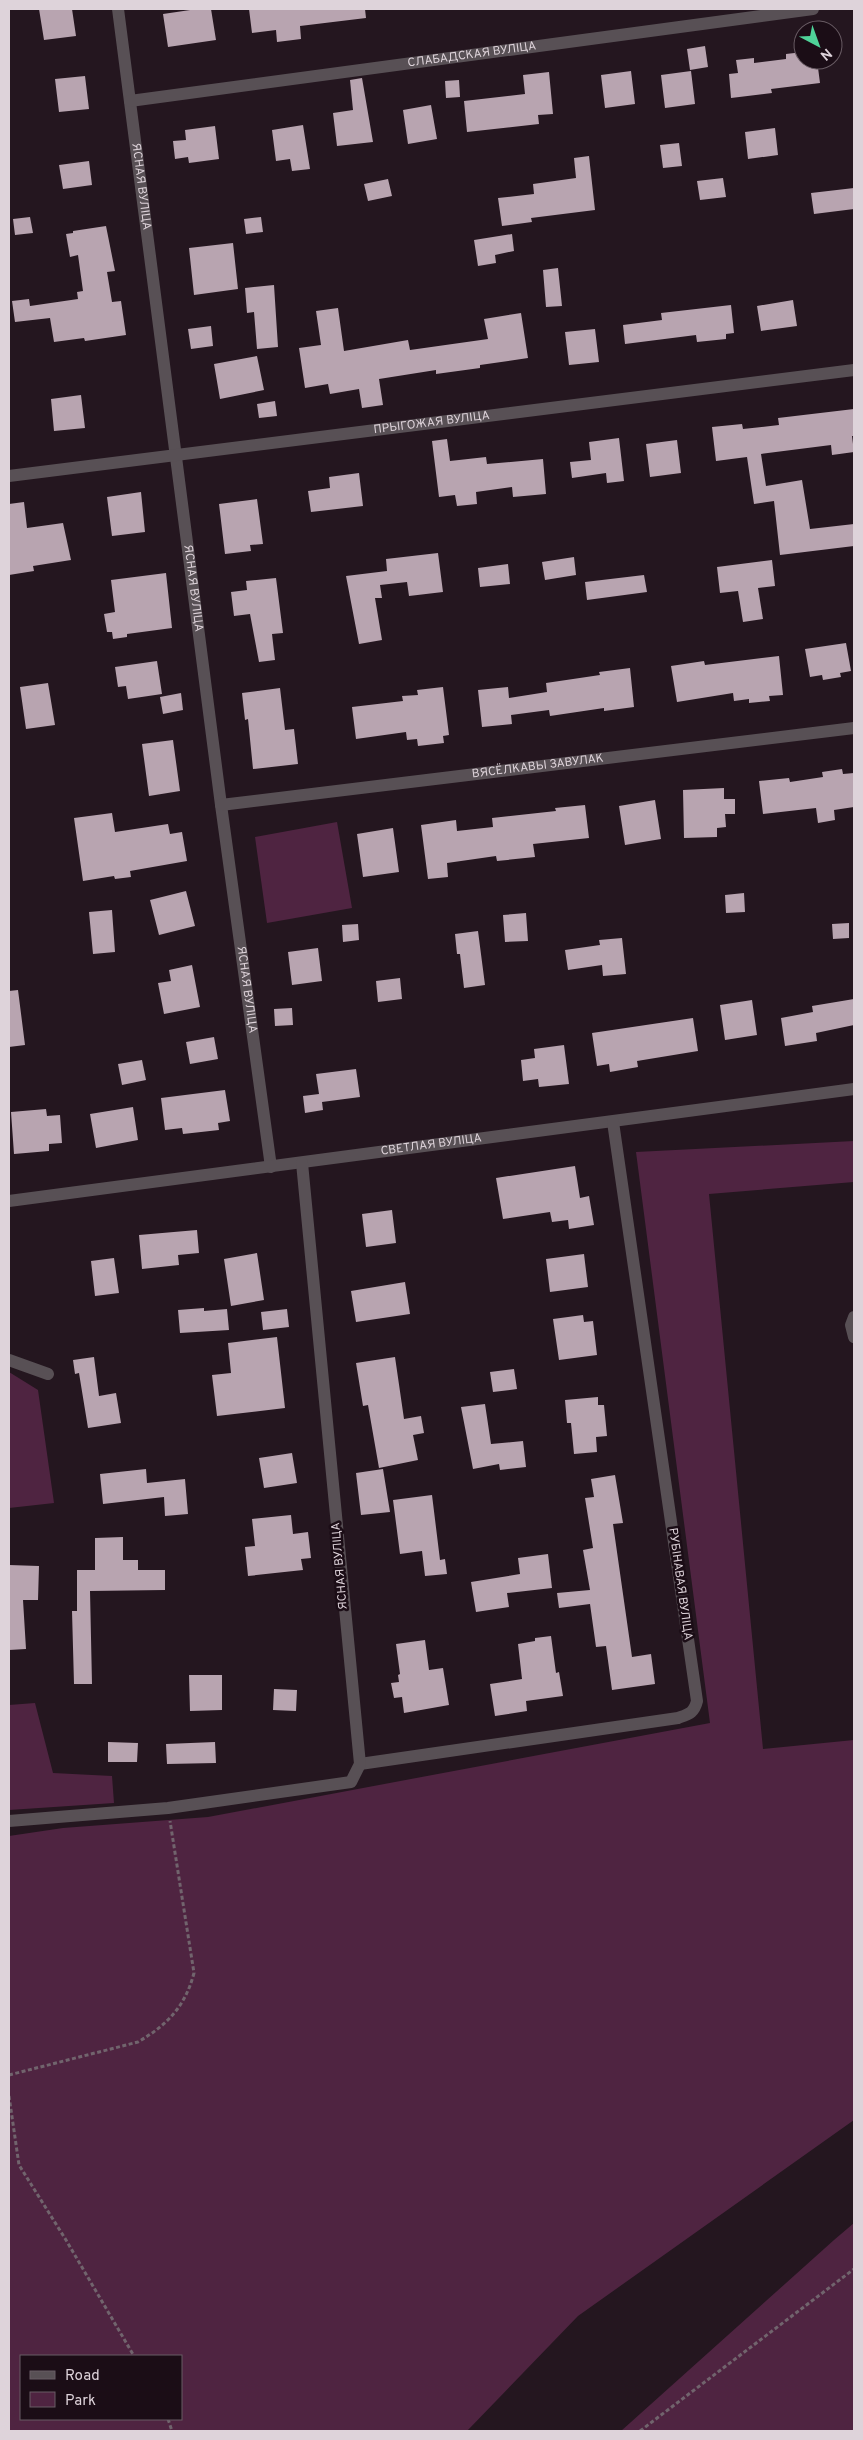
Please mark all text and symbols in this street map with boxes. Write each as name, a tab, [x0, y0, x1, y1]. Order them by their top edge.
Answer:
north arrow	[793, 20, 843, 70]
street label: СЛАБАДСКАЯ ВУЛІЦА	[406, 38, 537, 72]
text: N	[816, 44, 835, 63]
street label: ЯСНАЯ ВУЛІЦА	[127, 142, 155, 231]
street label: ПРЫГОЖАЯ ВУЛІЦА	[373, 408, 491, 438]
street label: ЯСНАЯ ВУЛІЦА	[179, 544, 207, 633]
street label: ВЯСЁЛКАВЫ ЗАВУЛАК	[471, 751, 605, 782]
street label: ЯСНАЯ ВУЛІЦА	[233, 945, 260, 1034]
street label: СВЕТЛАЯ ВУЛІЦА	[380, 1130, 483, 1160]
street label: ЯСНАЯ ВУЛІЦА	[328, 1522, 352, 1610]
street label: РУБІНАВАЯ ВУЛІЦА	[664, 1527, 696, 1641]
legend	[20, 2355, 182, 2420]
text: Road	[65, 2367, 100, 2386]
text: Park	[65, 2392, 96, 2411]

